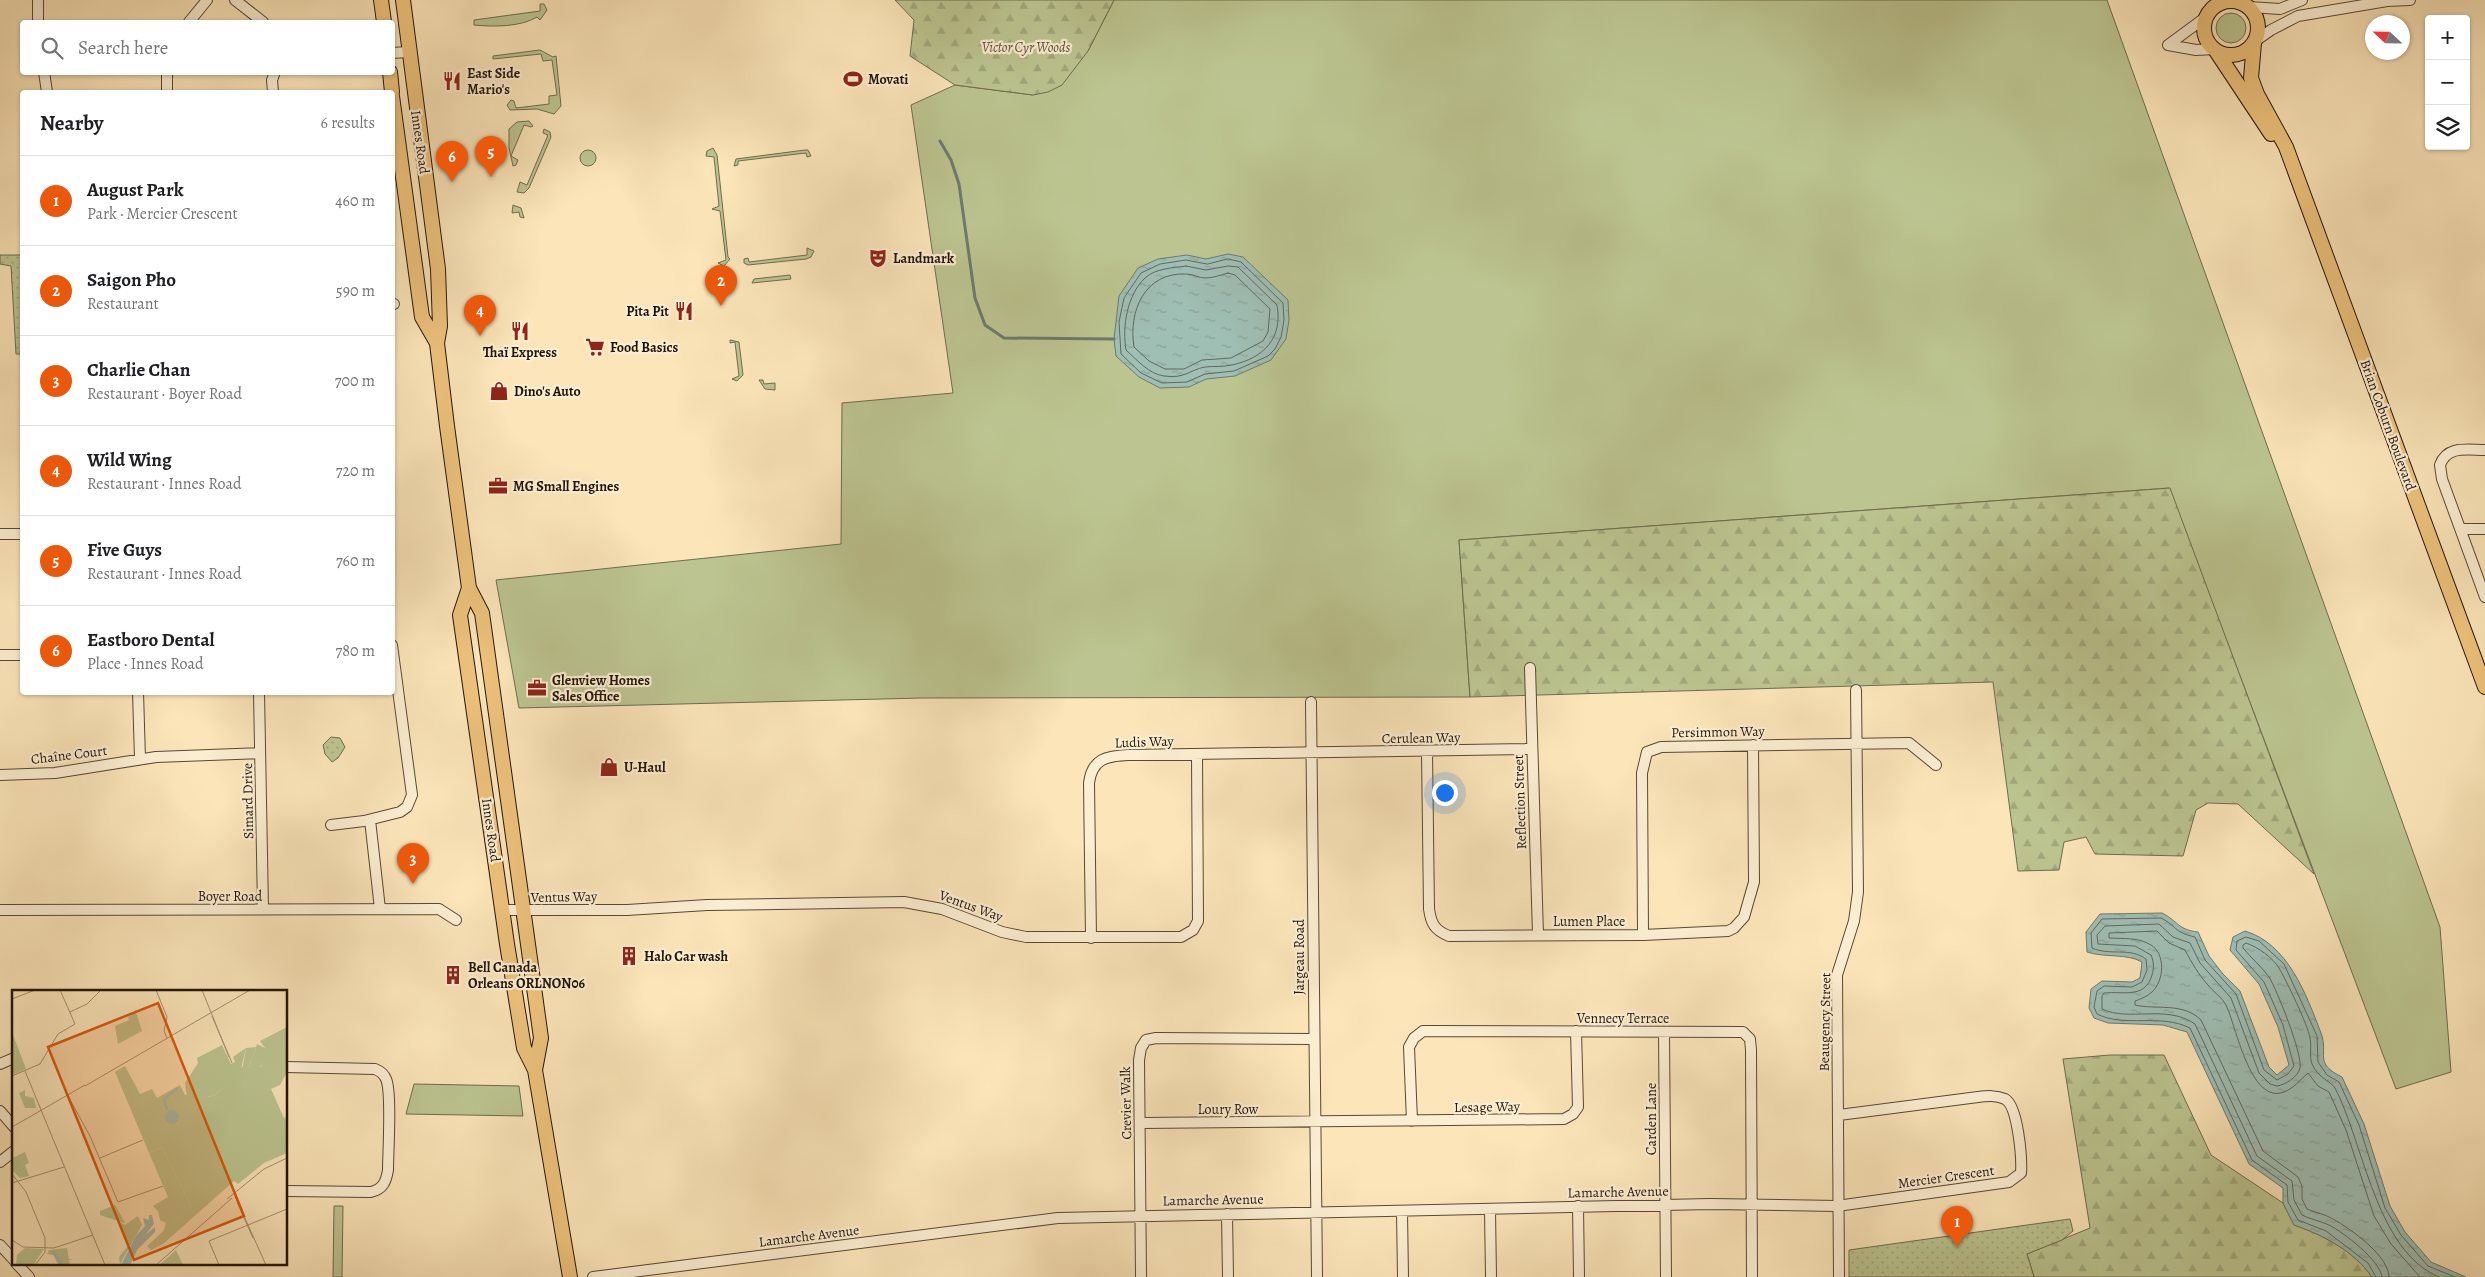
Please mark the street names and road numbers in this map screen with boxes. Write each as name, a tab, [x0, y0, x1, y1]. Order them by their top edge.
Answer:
street label: Innes Road	[406, 109, 434, 176]
street label: Brian Coburn Boulevard	[2355, 357, 2421, 494]
street label: Persimmon Way	[1671, 722, 1766, 742]
street label: Cerulean Way	[1381, 728, 1461, 748]
street label: Ludis Way	[1114, 731, 1175, 753]
street label: Chaîne Court	[30, 741, 108, 769]
street label: Reflection Street	[1509, 754, 1531, 850]
street label: Simard Drive	[238, 763, 258, 839]
street label: Innes Road	[477, 797, 505, 864]
street label: Ventus Way	[936, 885, 1006, 927]
street label: Boyer Road	[198, 887, 263, 906]
street label: Ventus Way	[530, 887, 598, 907]
street label: Lumen Place	[1553, 912, 1625, 931]
street label: Jargeau Road	[1290, 919, 1309, 995]
street label: Beaugency Street	[1815, 972, 1835, 1072]
street label: Vennecy Terrace	[1576, 1009, 1669, 1028]
street label: Crevier Walk	[1116, 1066, 1136, 1140]
street label: Carden Lane	[1642, 1083, 1661, 1155]
street label: Lesage Way	[1454, 1097, 1521, 1117]
street label: Loury Row	[1198, 1100, 1259, 1119]
street label: Mercier Crescent	[1897, 1161, 1996, 1193]
street label: Lamarche Avenue	[1567, 1182, 1669, 1202]
street label: Lamarche Avenue	[1162, 1190, 1264, 1210]
street label: Lamarche Avenue	[758, 1220, 860, 1252]

